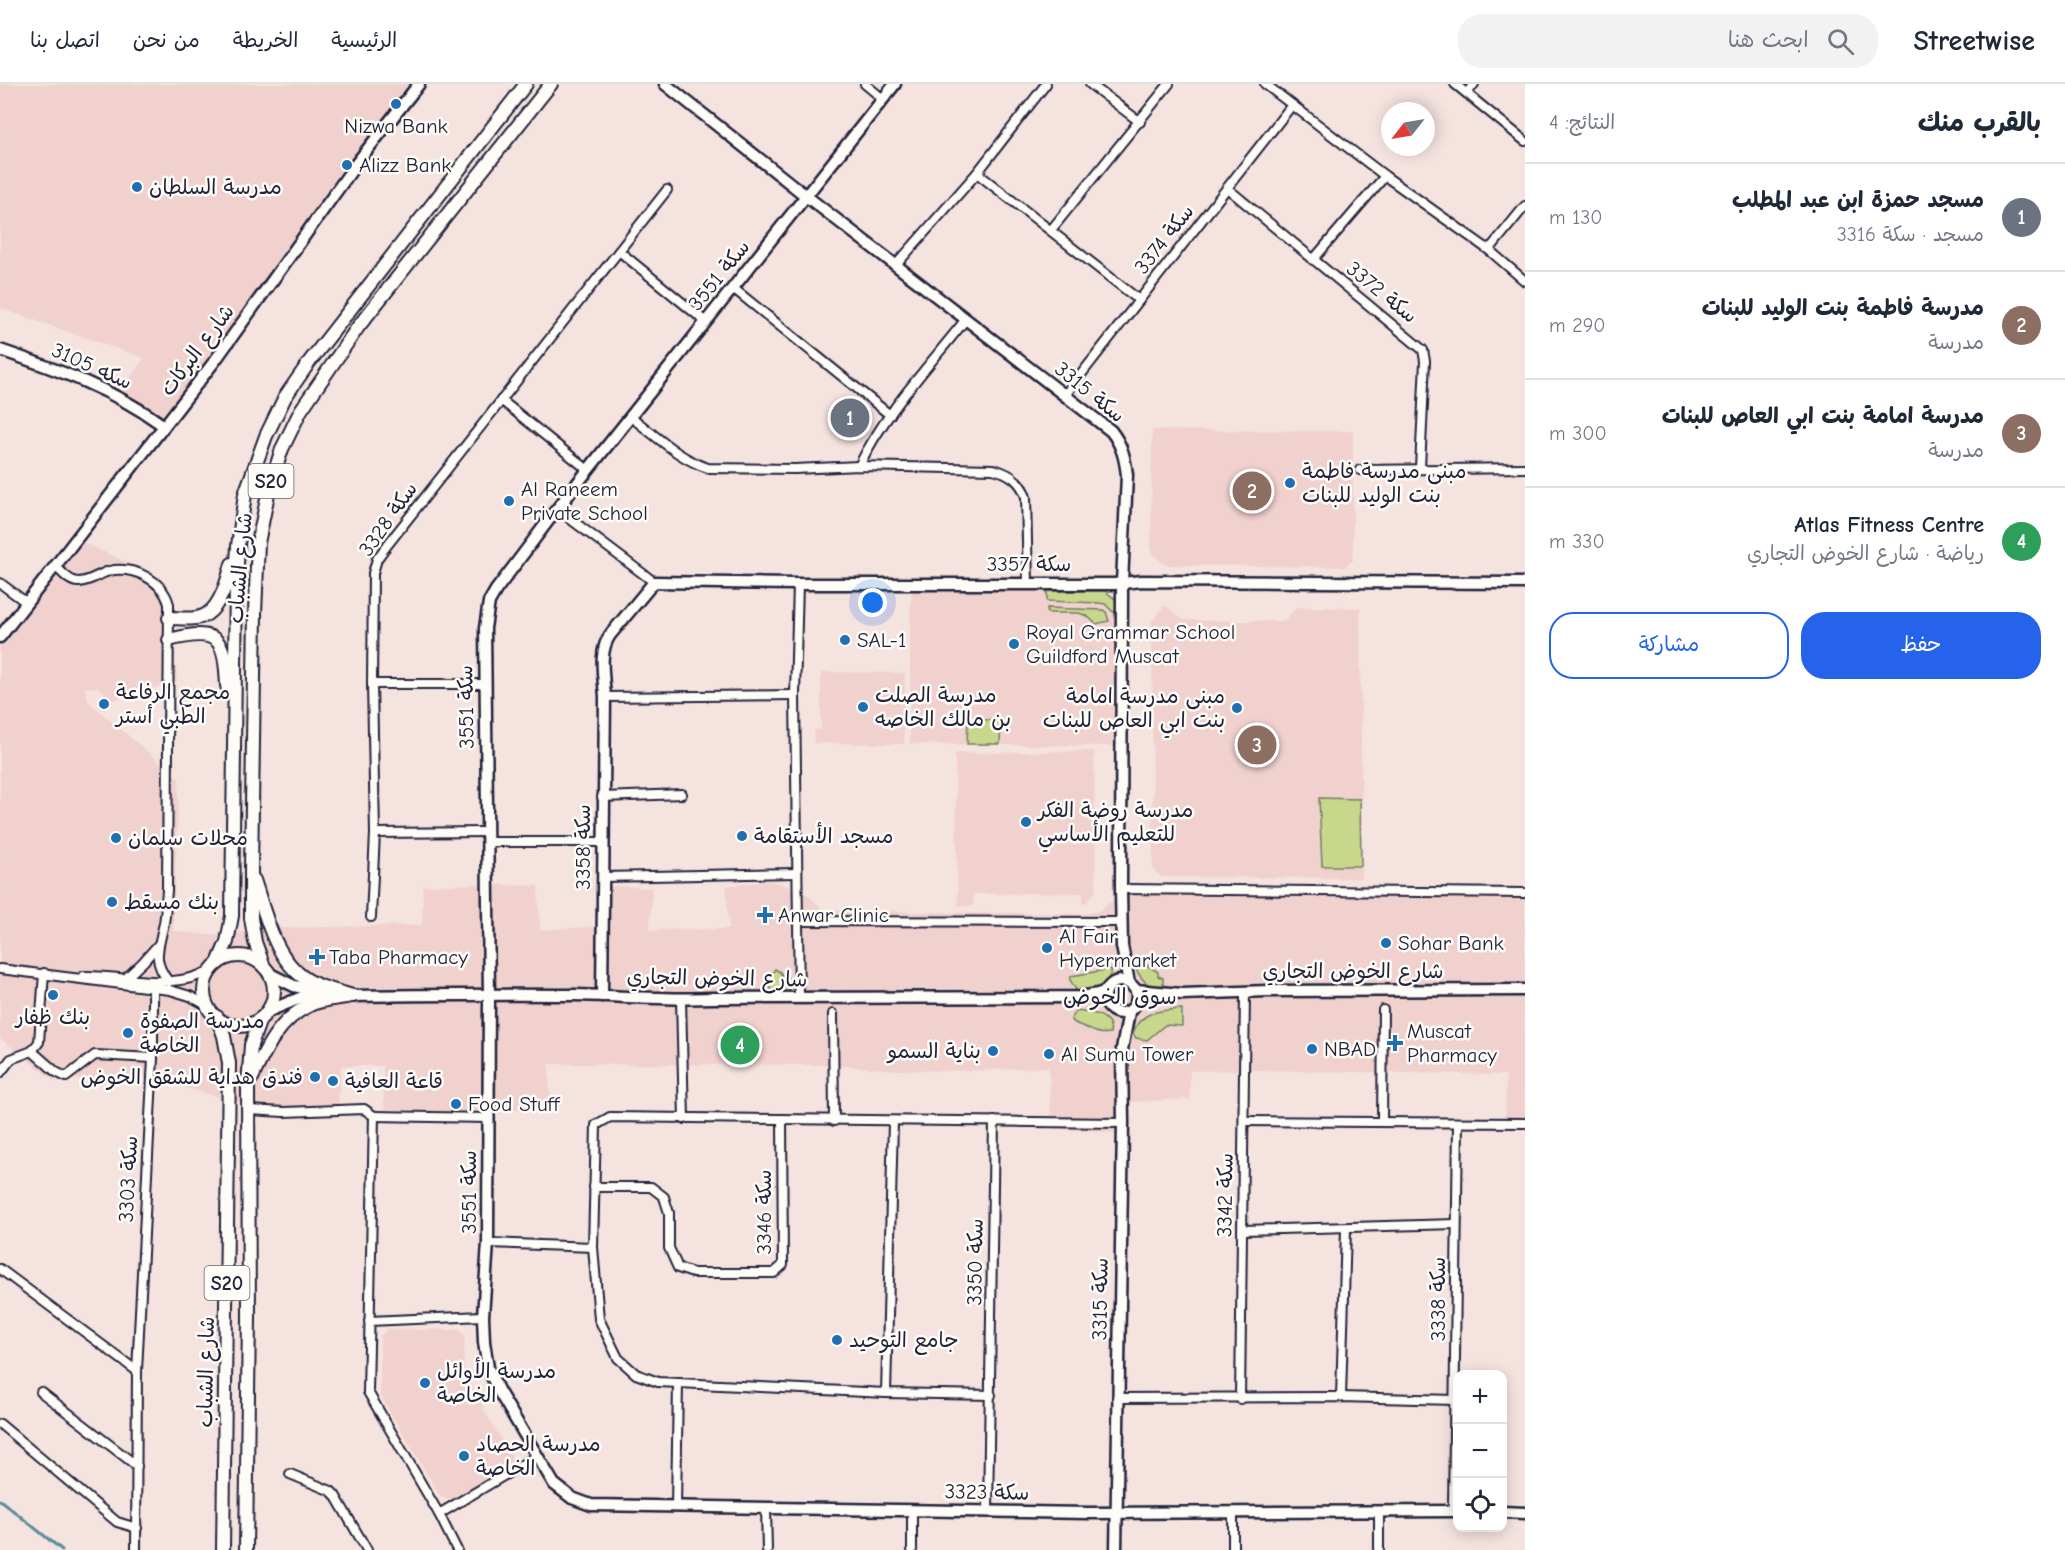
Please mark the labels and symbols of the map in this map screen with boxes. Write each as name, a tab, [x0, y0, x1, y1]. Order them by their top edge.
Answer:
marker: Nizwa Bank	[389, 97, 403, 111]
north arrow	[1381, 102, 1435, 156]
place label: Nizwa Bank	[344, 114, 448, 138]
place label: Alizz Bank	[359, 153, 451, 177]
marker: Alizz Bank	[340, 158, 354, 172]
place label: مدرسة السلطان	[149, 175, 282, 199]
marker: مدرسة السلطان	[130, 180, 144, 194]
street label: سكة 3374	[1129, 199, 1199, 279]
street label: سكة 3551	[683, 235, 755, 315]
street label: سكة 3372	[1342, 256, 1422, 328]
street label: شارع البركات	[155, 300, 241, 402]
street label: سكه 3105	[48, 338, 136, 394]
street label: سكة 3315	[1050, 357, 1130, 427]
pin: 1	[830, 396, 870, 440]
place label: مبنى مدرسة فاطمة بنت الوليد للبنات	[1302, 459, 1466, 509]
road number: S20	[248, 464, 294, 498]
pin: 2	[1232, 468, 1272, 514]
marker: مبنى مدرسة فاطمة بنت الوليد للبنات	[1283, 476, 1297, 490]
street label: سكة 3328	[354, 477, 422, 561]
place label: Al Raneem Private School	[521, 477, 648, 525]
marker: Al Raneem Private School	[502, 494, 516, 508]
street label: شارع الشباب	[223, 512, 260, 625]
street label: سكة 3357	[987, 552, 1071, 576]
your location	[858, 588, 887, 617]
place label: Royal Grammar School Guildford Muscat	[1026, 620, 1235, 668]
place label: SAL-1	[857, 628, 906, 652]
marker: SAL-1	[838, 633, 852, 647]
marker: Royal Grammar School Guildford Muscat	[1007, 637, 1021, 651]
street label: سكة 3551	[453, 665, 479, 749]
place label: مجمع الرفاعة الطبي أستر	[114, 680, 230, 735]
place label: مدرسة الصلت بن مالك الخاصه	[875, 683, 1011, 732]
place label: مبنى مدرسة امامة بنت ابي العاص للبنات	[1043, 684, 1225, 739]
marker: مجمع الرفاعة الطبي أستر	[97, 697, 111, 711]
marker: مدرسة الصلت بن مالك الخاصه	[856, 700, 870, 714]
marker: مبنى مدرسة امامة بنت ابي العاص للبنات	[1230, 701, 1244, 715]
pin: 3	[1238, 722, 1276, 768]
place label: مدرسة روضة الفكر للتعليم الأساسي	[1036, 798, 1193, 853]
street label: سكة 3358	[571, 804, 595, 890]
marker: مدرسة روضة الفكر للتعليم الأساسي	[1019, 815, 1033, 829]
place label: مسجد الأستقامة	[754, 822, 894, 848]
place label: محلات سلمان	[128, 826, 248, 850]
marker: مسجد الأستقامة	[735, 829, 749, 843]
marker: محلات سلمان	[109, 831, 123, 845]
place label: بنك مسقط	[124, 890, 219, 915]
marker: بنك مسقط	[105, 895, 119, 909]
place label: Anwar Clinic	[778, 903, 889, 927]
marker: Anwar Clinic	[756, 906, 774, 924]
place label: Al Fair Hypermarket	[1059, 924, 1177, 972]
place label: Sohar Bank	[1398, 931, 1504, 955]
marker: Sohar Bank	[1379, 936, 1393, 950]
marker: Al Fair Hypermarket	[1040, 941, 1054, 955]
place label: Taba Pharmacy	[329, 945, 468, 969]
marker: Taba Pharmacy	[310, 950, 324, 964]
street label: شارع الخوض التجاري	[1263, 959, 1443, 986]
street label: شارع الخوض التجاري	[626, 964, 808, 995]
district label: سوق الخوض	[1063, 984, 1177, 1010]
marker: بنك ظفار	[46, 988, 60, 1002]
place label: بنك ظفار	[14, 1005, 90, 1030]
place label: مدرسة الصفوة الخاصة	[140, 1009, 265, 1057]
place label: Muscat Pharmacy	[1407, 1019, 1498, 1067]
pin: 4	[720, 1022, 760, 1068]
marker: مدرسة الصفوة الخاصة	[121, 1026, 135, 1040]
marker: Muscat Pharmacy	[1388, 1036, 1402, 1050]
place label: NBAD	[1324, 1037, 1376, 1061]
place label: بناية السمو	[886, 1039, 981, 1064]
place label: Al Sumu Tower	[1061, 1042, 1194, 1066]
marker: NBAD	[1305, 1042, 1319, 1056]
marker: بناية السمو	[986, 1044, 1000, 1058]
marker: Al Sumu Tower	[1042, 1047, 1056, 1061]
place label: فندق هداية للشقق الخوض	[80, 1065, 303, 1090]
place label: قاعة العافية	[345, 1069, 443, 1093]
marker: فندق هداية للشقق الخوض	[308, 1070, 322, 1084]
marker: قاعة العافية	[326, 1074, 340, 1088]
place label: Food Stuff	[468, 1092, 560, 1116]
marker: Food Stuff	[449, 1097, 463, 1111]
street label: سكة 3303	[114, 1135, 142, 1223]
street label: سكة 3551	[457, 1150, 481, 1234]
street label: سكة 3342	[1212, 1153, 1238, 1237]
street label: سكة 3346	[752, 1170, 776, 1254]
street label: سكة 3350	[962, 1218, 988, 1306]
street label: سكة 3315	[1087, 1257, 1113, 1341]
street label: سكة 3338	[1426, 1257, 1450, 1341]
road number: S20	[204, 1266, 250, 1300]
street label: شارع الشباب	[193, 1316, 222, 1428]
place label: جامع التوحيد	[849, 1328, 959, 1355]
marker: جامع التوحيد	[830, 1333, 844, 1347]
place label: مدرسة الأوائل الخاصة	[437, 1357, 556, 1407]
marker: مدرسة الأوائل الخاصة	[418, 1376, 432, 1390]
place label: مدرسة الحصاد الخاصة	[476, 1432, 601, 1480]
marker: مدرسة الحصاد الخاصة	[457, 1449, 471, 1463]
street label: سكة 3323	[944, 1479, 1030, 1505]

